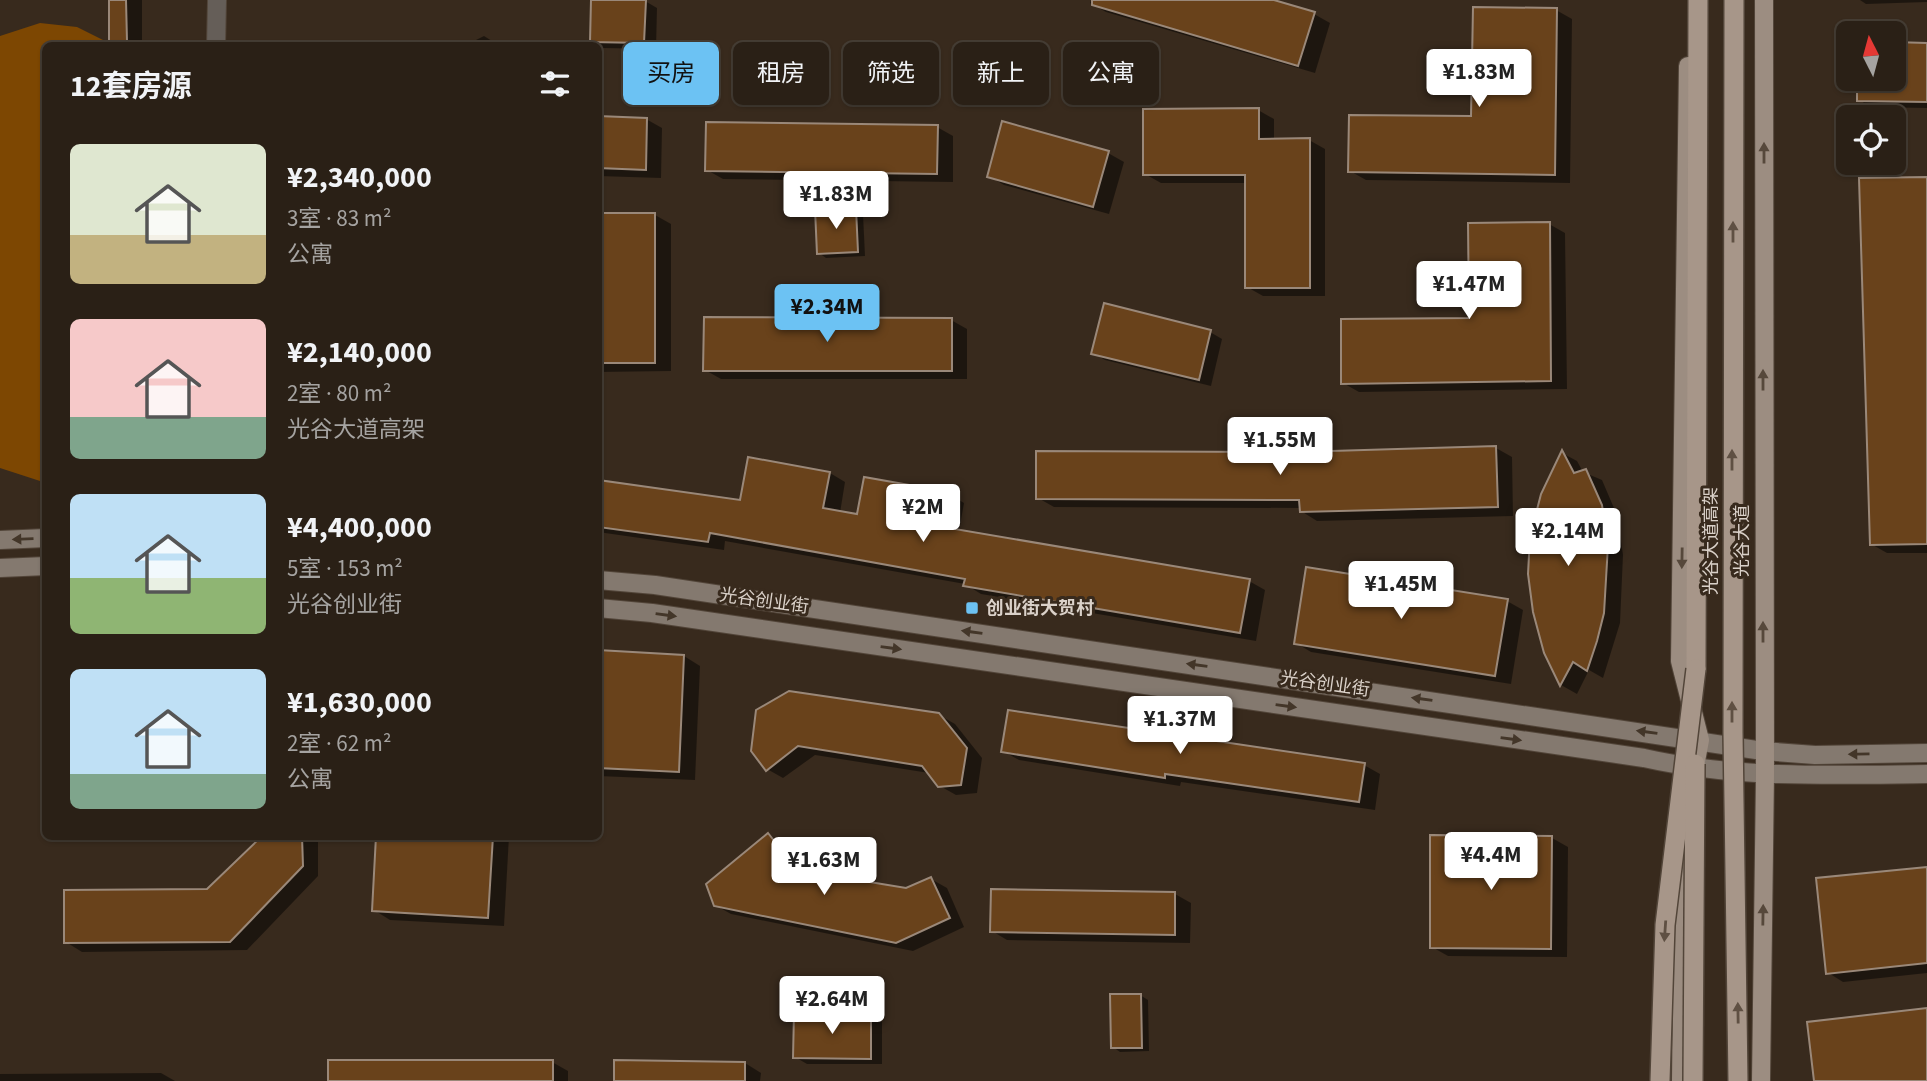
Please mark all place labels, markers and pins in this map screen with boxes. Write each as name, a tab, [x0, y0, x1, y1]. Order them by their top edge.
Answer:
pin: ¥1.83M	[1422, 50, 1536, 109]
pin: ¥1.83M	[779, 172, 893, 231]
pin: ¥1.47M	[1412, 262, 1526, 321]
pin: ¥2.34M	[770, 284, 884, 344]
pin: ¥1.55M	[1223, 418, 1337, 477]
pin: ¥2M	[889, 484, 957, 544]
pin: ¥2.14M	[1511, 508, 1625, 568]
pin: ¥1.45M	[1344, 562, 1458, 621]
place label: 创业街大贺村	[986, 596, 1094, 621]
marker: 创业街大贺村	[964, 600, 980, 616]
pin: ¥1.37M	[1123, 696, 1237, 756]
pin: ¥4.4M	[1442, 832, 1540, 892]
pin: ¥1.63M	[767, 838, 881, 897]
pin: ¥2.64M	[775, 976, 889, 1036]

